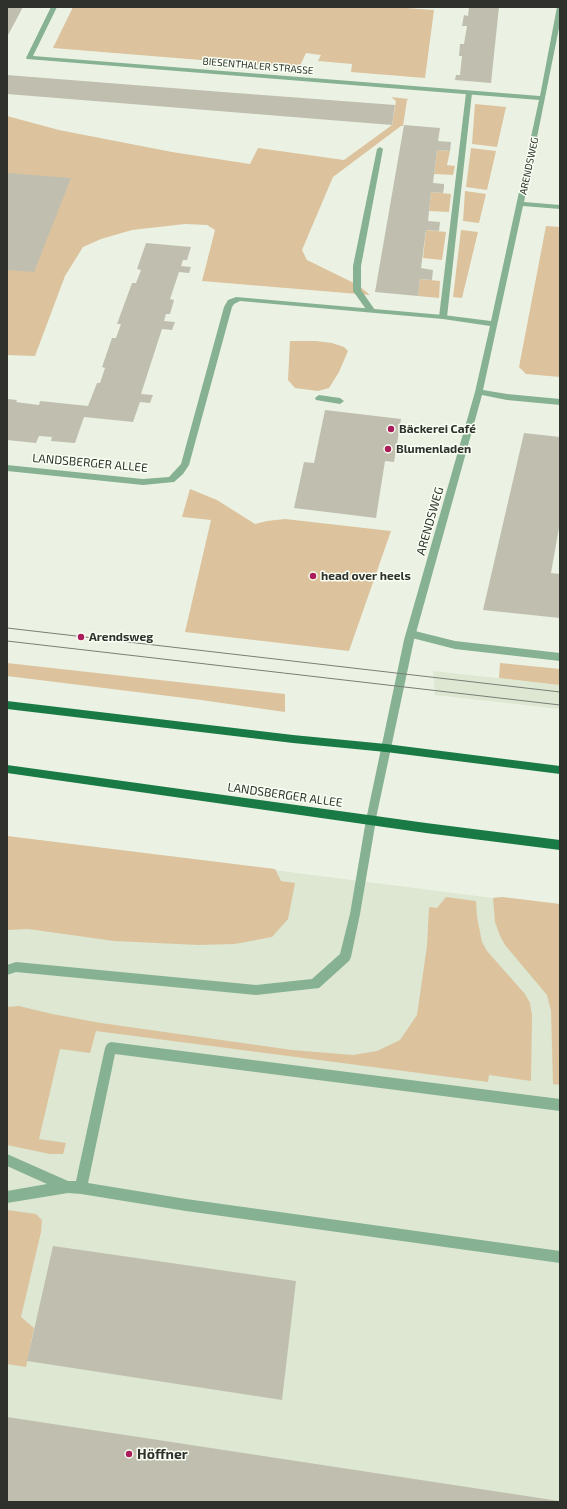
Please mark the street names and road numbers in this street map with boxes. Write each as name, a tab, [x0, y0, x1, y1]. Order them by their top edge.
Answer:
street label: BIESENTHALER STRASSE	[202, 55, 314, 77]
street label: ARENDSWEG	[517, 136, 541, 196]
street label: LANDSBERGER ALLEE	[32, 451, 148, 475]
street label: ARENDSWEG	[413, 485, 447, 557]
street label: LANDSBERGER ALLEE	[227, 780, 343, 810]

